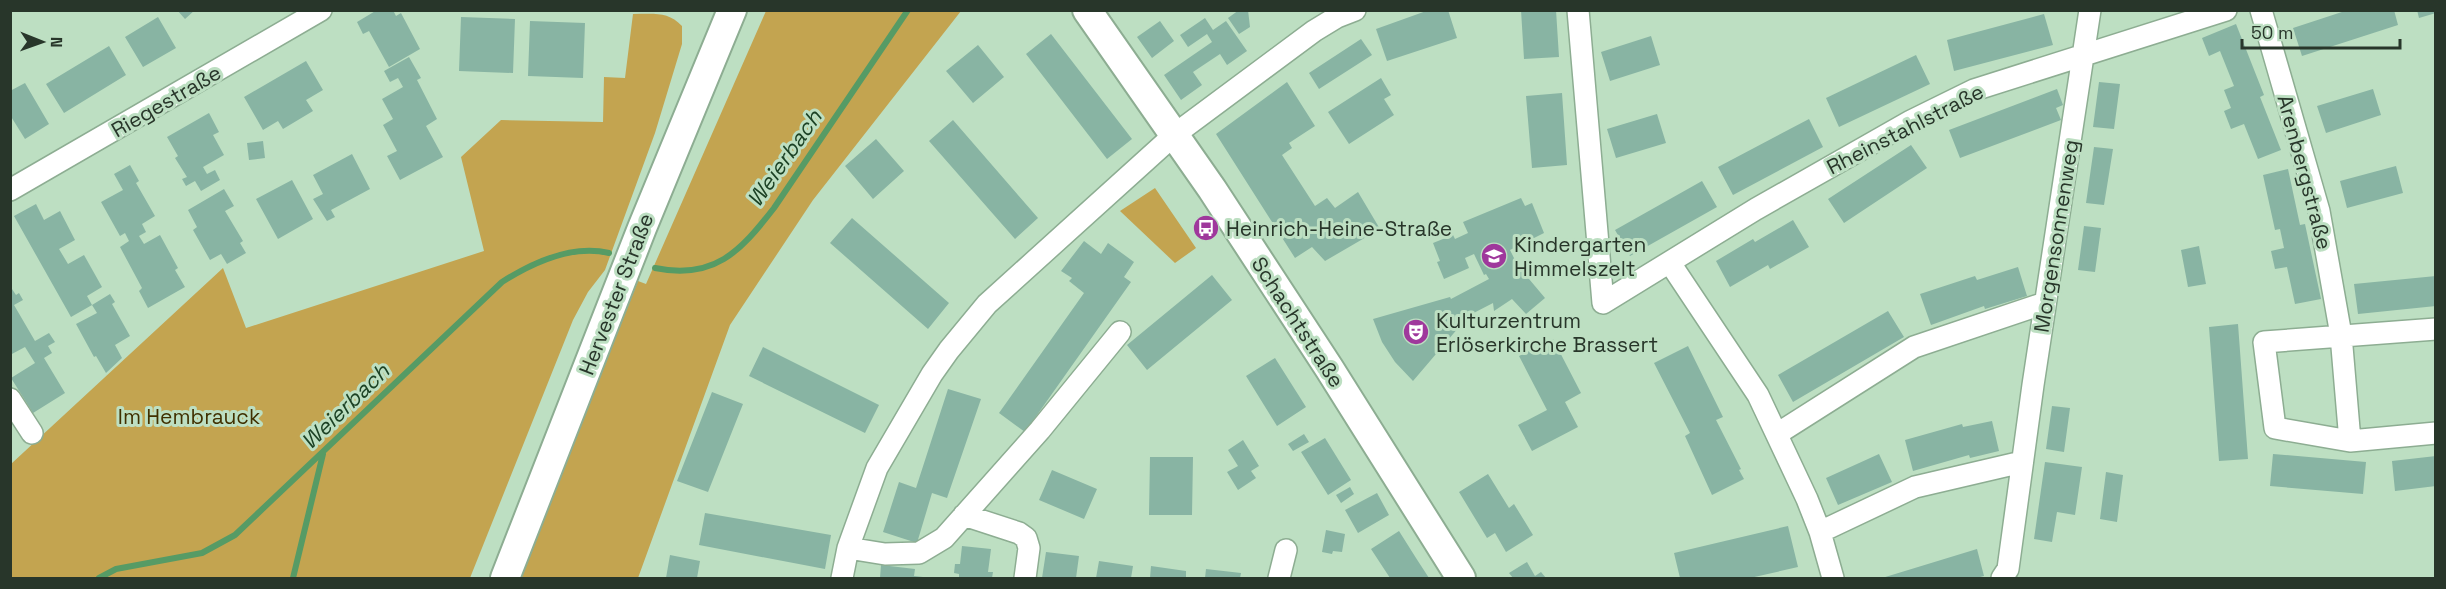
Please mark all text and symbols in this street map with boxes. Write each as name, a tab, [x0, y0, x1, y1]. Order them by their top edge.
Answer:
north arrow	[12, 12, 72, 72]
scale bar	[2242, 12, 2400, 50]
text: 50 m	[2251, 21, 2293, 44]
text: N	[46, 37, 67, 48]
street label: Riegestraße	[106, 59, 226, 143]
street label: Rheinstahlstraße	[1822, 78, 1988, 180]
street label: Arenbergstraße	[2271, 92, 2339, 252]
water label: Weierbach	[740, 104, 828, 212]
street label: Morgensonnenweg	[2027, 138, 2085, 334]
street label: Hervester Straße	[573, 209, 659, 379]
bus stop icon: Heinrich-Heine-Straße	[1191, 213, 1221, 243]
place label: Heinrich-Heine-Straße	[1226, 215, 1452, 242]
place label: Kindergarten Himmelszelt	[1514, 231, 1646, 282]
school or university icon: Kindergarten Himmelszelt	[1479, 241, 1509, 271]
street label: Schachtstraße	[1246, 251, 1350, 393]
place label: Kulturzentrum Erlöserkirche Brassert	[1436, 307, 1658, 358]
theatre icon: Kulturzentrum Erlöserkirche Brassert	[1401, 317, 1431, 347]
water label: Weierbach	[295, 357, 395, 455]
park label: Im Hembrauck	[118, 403, 260, 430]

